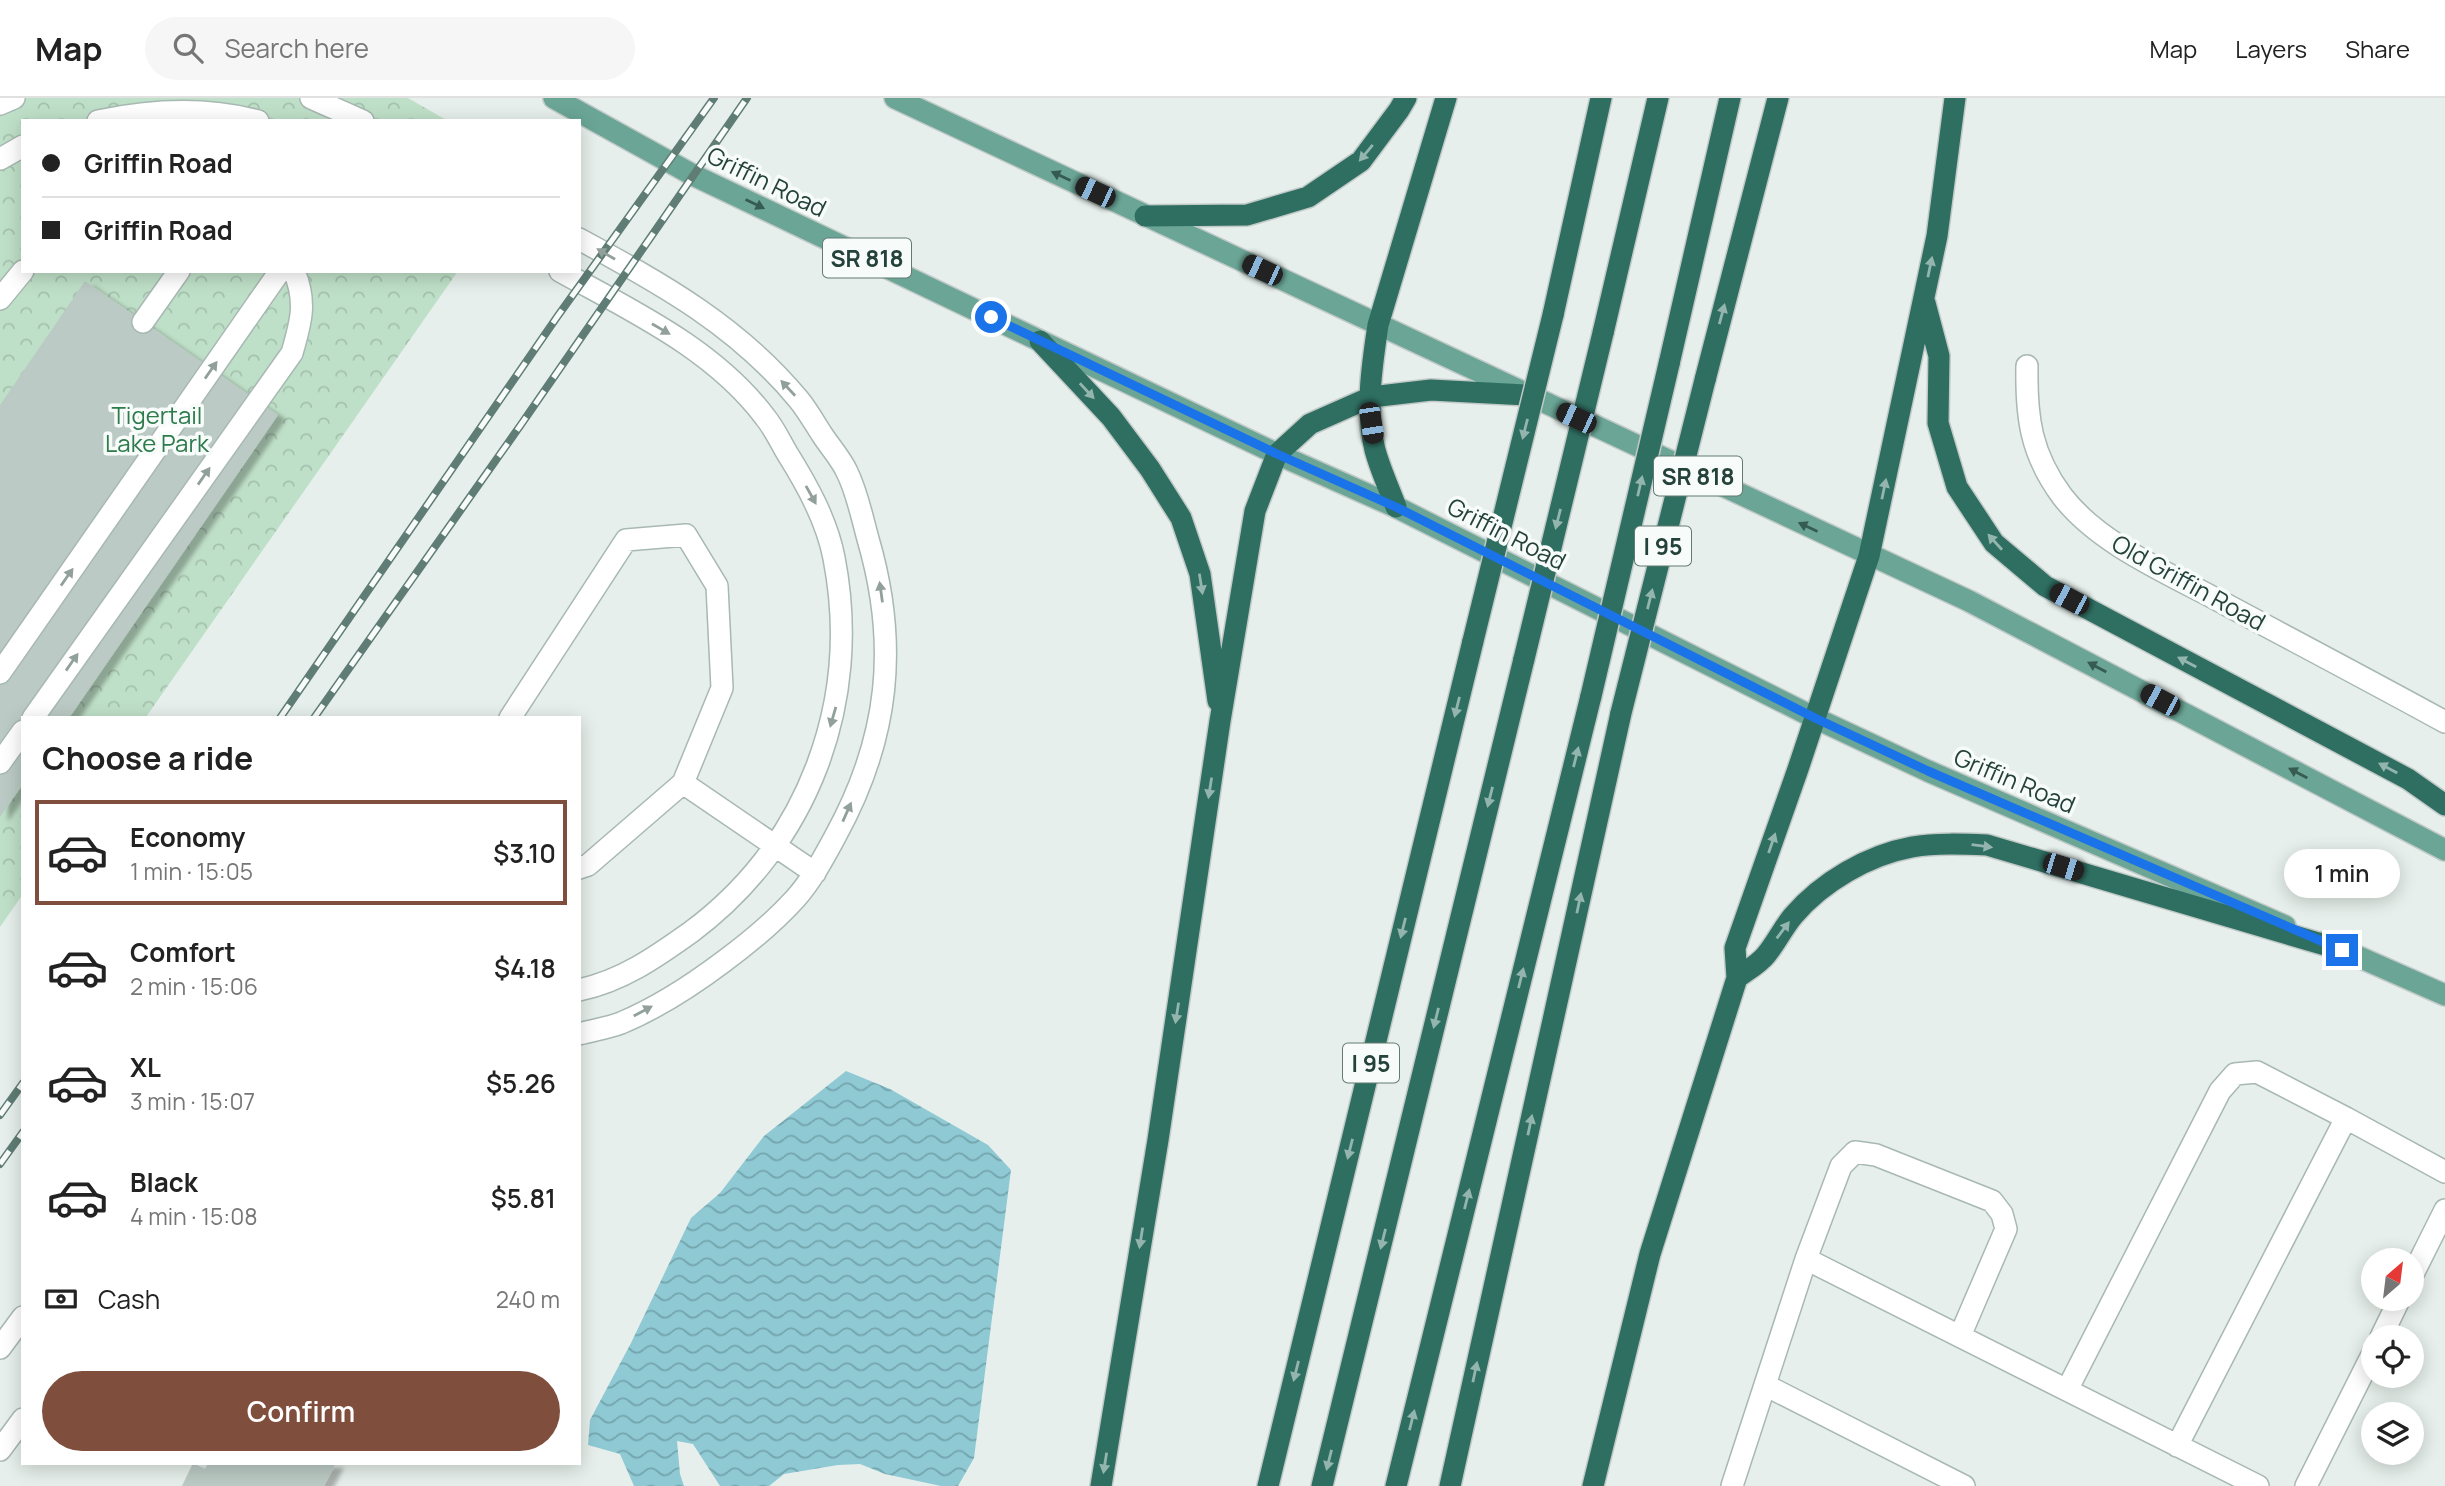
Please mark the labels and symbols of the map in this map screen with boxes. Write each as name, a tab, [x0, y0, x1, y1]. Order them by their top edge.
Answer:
street label: Griffin Road	[702, 138, 832, 224]
one-way arrow	[1358, 144, 1374, 162]
one-way arrow	[1051, 170, 1071, 182]
car	[1072, 174, 1119, 210]
one-way arrow	[745, 198, 765, 210]
road number: SR 818	[823, 238, 911, 278]
one-way arrow	[597, 248, 616, 260]
car	[1239, 252, 1286, 288]
one-way arrow	[1925, 256, 1936, 278]
route start	[975, 301, 1007, 333]
one-way arrow	[1717, 303, 1728, 325]
one-way arrow	[652, 323, 671, 336]
one-way arrow	[204, 361, 218, 379]
one-way arrow	[780, 379, 796, 397]
one-way arrow	[1078, 382, 1094, 399]
park label: Tigertail Lake Park	[105, 398, 210, 459]
car	[1553, 400, 1600, 436]
car	[1358, 401, 1385, 445]
one-way arrow	[1519, 418, 1530, 440]
road number: SR 818	[1654, 456, 1742, 496]
one-way arrow	[197, 467, 211, 485]
one-way arrow	[1635, 475, 1646, 497]
one-way arrow	[1878, 478, 1889, 500]
one-way arrow	[805, 485, 817, 505]
street label: Griffin Road	[1442, 489, 1572, 577]
one-way arrow	[1552, 508, 1563, 530]
one-way arrow	[1798, 521, 1818, 533]
road number: I 95	[1635, 526, 1691, 566]
street label: Old Griffin Road	[2106, 526, 2272, 638]
one-way arrow	[1987, 533, 2003, 551]
one-way arrow	[60, 568, 74, 586]
one-way arrow	[1196, 573, 1207, 595]
one-way arrow	[875, 580, 886, 602]
car	[2046, 580, 2093, 618]
one-way arrow	[1645, 588, 1656, 610]
one-way arrow	[65, 653, 79, 671]
one-way arrow	[2177, 656, 2197, 667]
one-way arrow	[2086, 661, 2106, 673]
car	[2137, 681, 2184, 719]
one-way arrow	[1451, 696, 1462, 718]
one-way arrow	[827, 707, 837, 728]
street label: Griffin Road	[1949, 740, 2081, 820]
one-way arrow	[1571, 746, 1582, 768]
one-way arrow	[2377, 763, 2397, 775]
one-way arrow	[2288, 767, 2308, 778]
one-way arrow	[1204, 777, 1215, 799]
one-way arrow	[1484, 786, 1495, 808]
one-way arrow	[842, 802, 853, 823]
one-way arrow	[1767, 832, 1778, 853]
one-way arrow	[1971, 840, 1993, 851]
callout: 1 min	[2284, 848, 2400, 898]
car	[2040, 851, 2087, 883]
one-way arrow	[1574, 892, 1585, 914]
one-way arrow	[1397, 917, 1408, 939]
one-way arrow	[1776, 920, 1790, 939]
route end	[2326, 934, 2358, 966]
one-way arrow	[1516, 967, 1527, 989]
one-way arrow	[1171, 1002, 1182, 1024]
one-way arrow	[633, 1005, 653, 1017]
one-way arrow	[1430, 1007, 1441, 1029]
road number: I 95	[1343, 1044, 1399, 1082]
one-way arrow	[1524, 1114, 1535, 1136]
one-way arrow	[1344, 1139, 1355, 1161]
one-way arrow	[1462, 1188, 1473, 1210]
one-way arrow	[1136, 1227, 1147, 1249]
one-way arrow	[1377, 1228, 1388, 1250]
north arrow	[2361, 1248, 2424, 1311]
one-way arrow	[1290, 1360, 1301, 1382]
one-way arrow	[1470, 1360, 1481, 1382]
one-way arrow	[1407, 1409, 1418, 1431]
one-way arrow	[1323, 1449, 1334, 1471]
one-way arrow	[1099, 1452, 1110, 1474]

